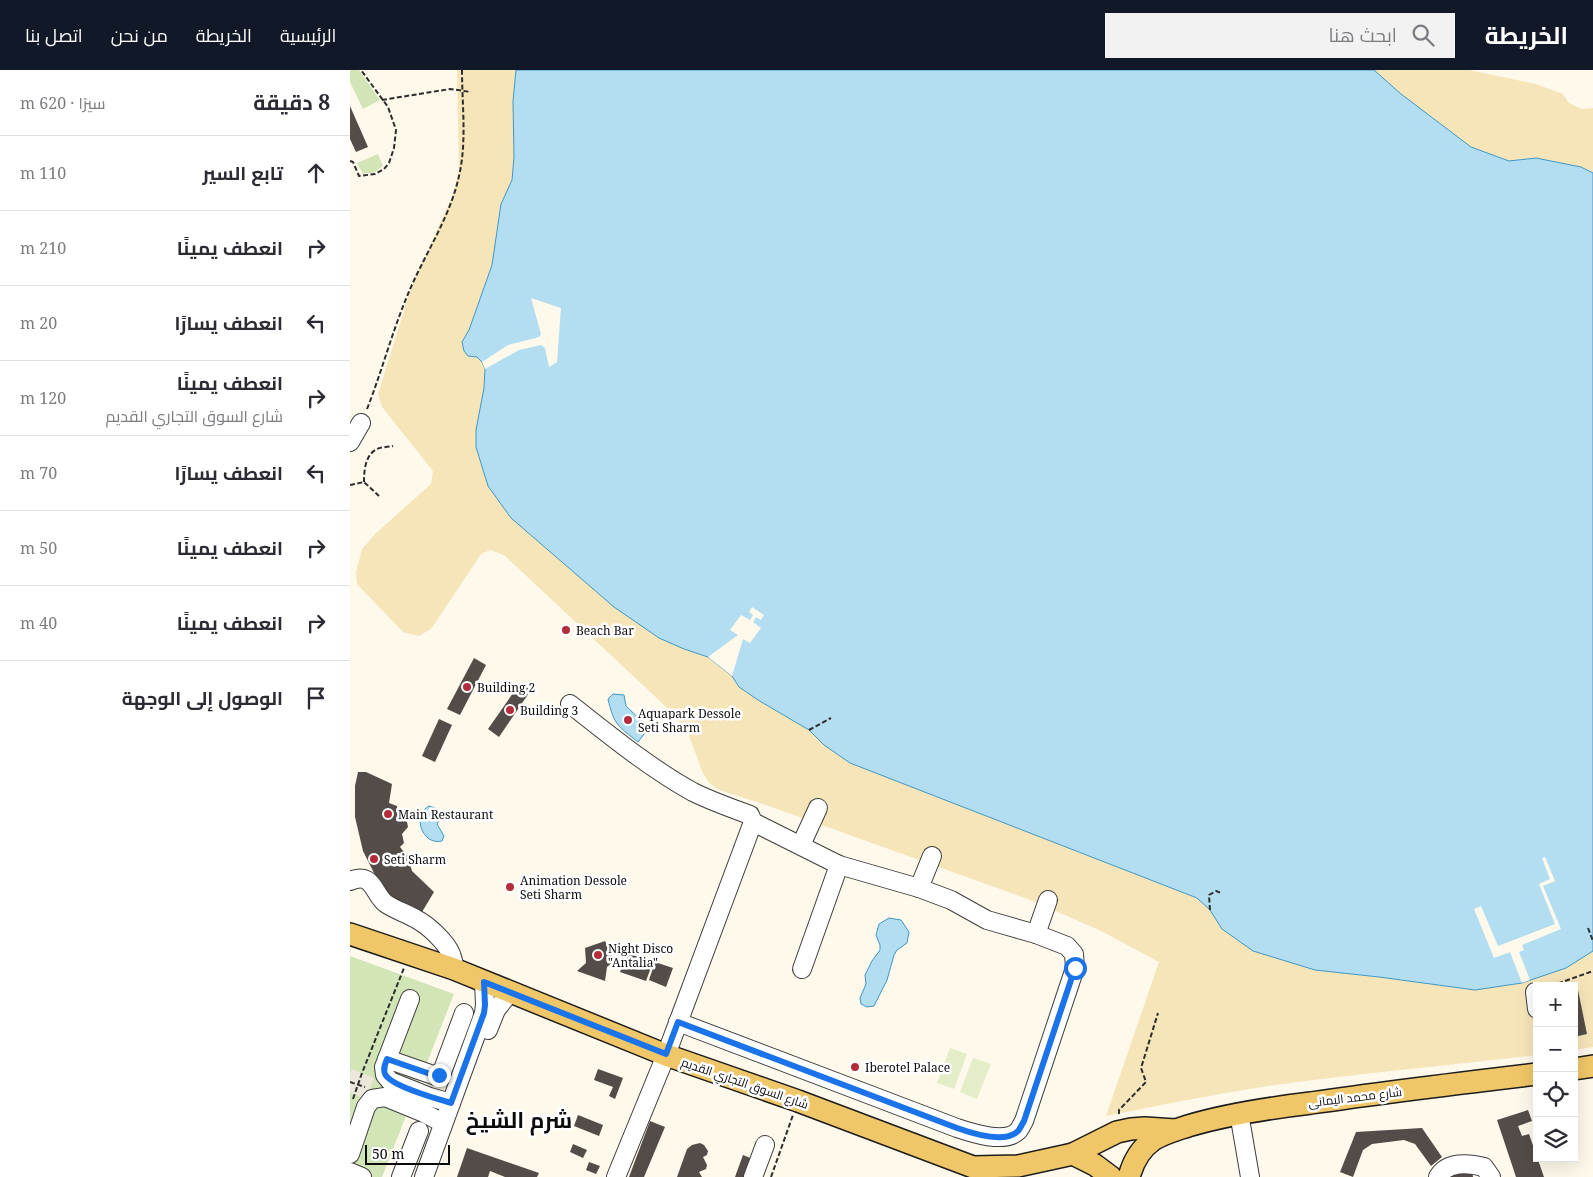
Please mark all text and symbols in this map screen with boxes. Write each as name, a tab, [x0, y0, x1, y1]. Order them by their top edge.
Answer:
search box	[1105, 13, 1455, 58]
text: الخريطة	[1485, 18, 1568, 51]
icon: search	[1409, 21, 1437, 49]
text: ابحث هنا	[1328, 22, 1397, 48]
text: اتصل بنا	[25, 23, 83, 47]
text: من نحن	[111, 23, 168, 47]
text: الخريطة	[196, 23, 252, 47]
text: الرئيسية	[280, 23, 336, 47]
text: 8 دقيقة	[253, 88, 330, 116]
text: سيرًا · 620 m	[20, 92, 106, 114]
icon: ahead	[302, 159, 330, 187]
text: تابع السير	[203, 160, 283, 186]
text: 110 m	[20, 162, 66, 184]
icon: right	[302, 234, 330, 262]
text: انعطف يمينًا	[177, 235, 283, 261]
text: 210 m	[20, 237, 66, 259]
icon: left	[302, 309, 330, 337]
text: انعطف يسارًا	[174, 310, 283, 336]
text: 20 m	[20, 312, 57, 334]
text: انعطف يمينًا	[177, 370, 283, 396]
icon: right	[302, 384, 330, 412]
text: 120 m	[20, 387, 66, 409]
text: شارع السوق التجاري القديم	[105, 405, 283, 427]
icon: left	[302, 459, 330, 487]
text: انعطف يسارًا	[174, 460, 283, 486]
text: 70 m	[20, 462, 57, 484]
icon: right	[302, 534, 330, 562]
text: انعطف يمينًا	[177, 535, 283, 561]
text: 50 m	[20, 537, 57, 559]
icon: right	[302, 609, 330, 637]
text: انعطف يمينًا	[177, 610, 283, 636]
text: 40 m	[20, 612, 57, 634]
place label: Beach Bar	[576, 622, 634, 639]
marker: Beach Bar	[560, 624, 572, 636]
place label: Building 2	[477, 679, 535, 696]
marker: Building 2	[461, 681, 473, 693]
icon: arrive	[302, 684, 330, 712]
text: الوصول إلى الوجهة	[122, 685, 283, 711]
place label: Building 3	[520, 702, 579, 719]
marker: Building 3	[504, 704, 516, 716]
place label: Aquapark Dessole Seti Sharm	[638, 705, 741, 736]
marker: Aquapark Dessole Seti Sharm	[622, 714, 634, 726]
place label: Main Restaurant	[398, 806, 493, 823]
marker: Main Restaurant	[382, 808, 394, 820]
place label: Seti Sharm	[384, 851, 446, 868]
marker: Seti Sharm	[368, 853, 380, 865]
place label: Animation Dessole Seti Sharm	[520, 872, 627, 903]
marker: Animation Dessole Seti Sharm	[504, 881, 516, 893]
place label: Night Disco "Antalia"	[608, 940, 673, 971]
marker: Night Disco "Antalia"	[592, 949, 604, 961]
route start	[1064, 957, 1087, 980]
map controls	[1533, 982, 1578, 1162]
button: +	[1533, 982, 1578, 1027]
button: −	[1533, 1027, 1578, 1072]
street label: شارع السوق التجاري القديم	[679, 1053, 811, 1115]
place label: Iberotel Palace	[865, 1059, 950, 1076]
marker: Iberotel Palace	[849, 1061, 861, 1073]
route end	[428, 1064, 451, 1087]
button: locate	[1533, 1072, 1578, 1117]
street label: شارع محمد اليمانى	[1307, 1083, 1403, 1111]
district label: شرم الشيخ	[466, 1104, 572, 1136]
button: layers	[1533, 1117, 1578, 1162]
scale bar	[365, 1142, 450, 1165]
text: 50 m	[372, 1144, 405, 1163]

